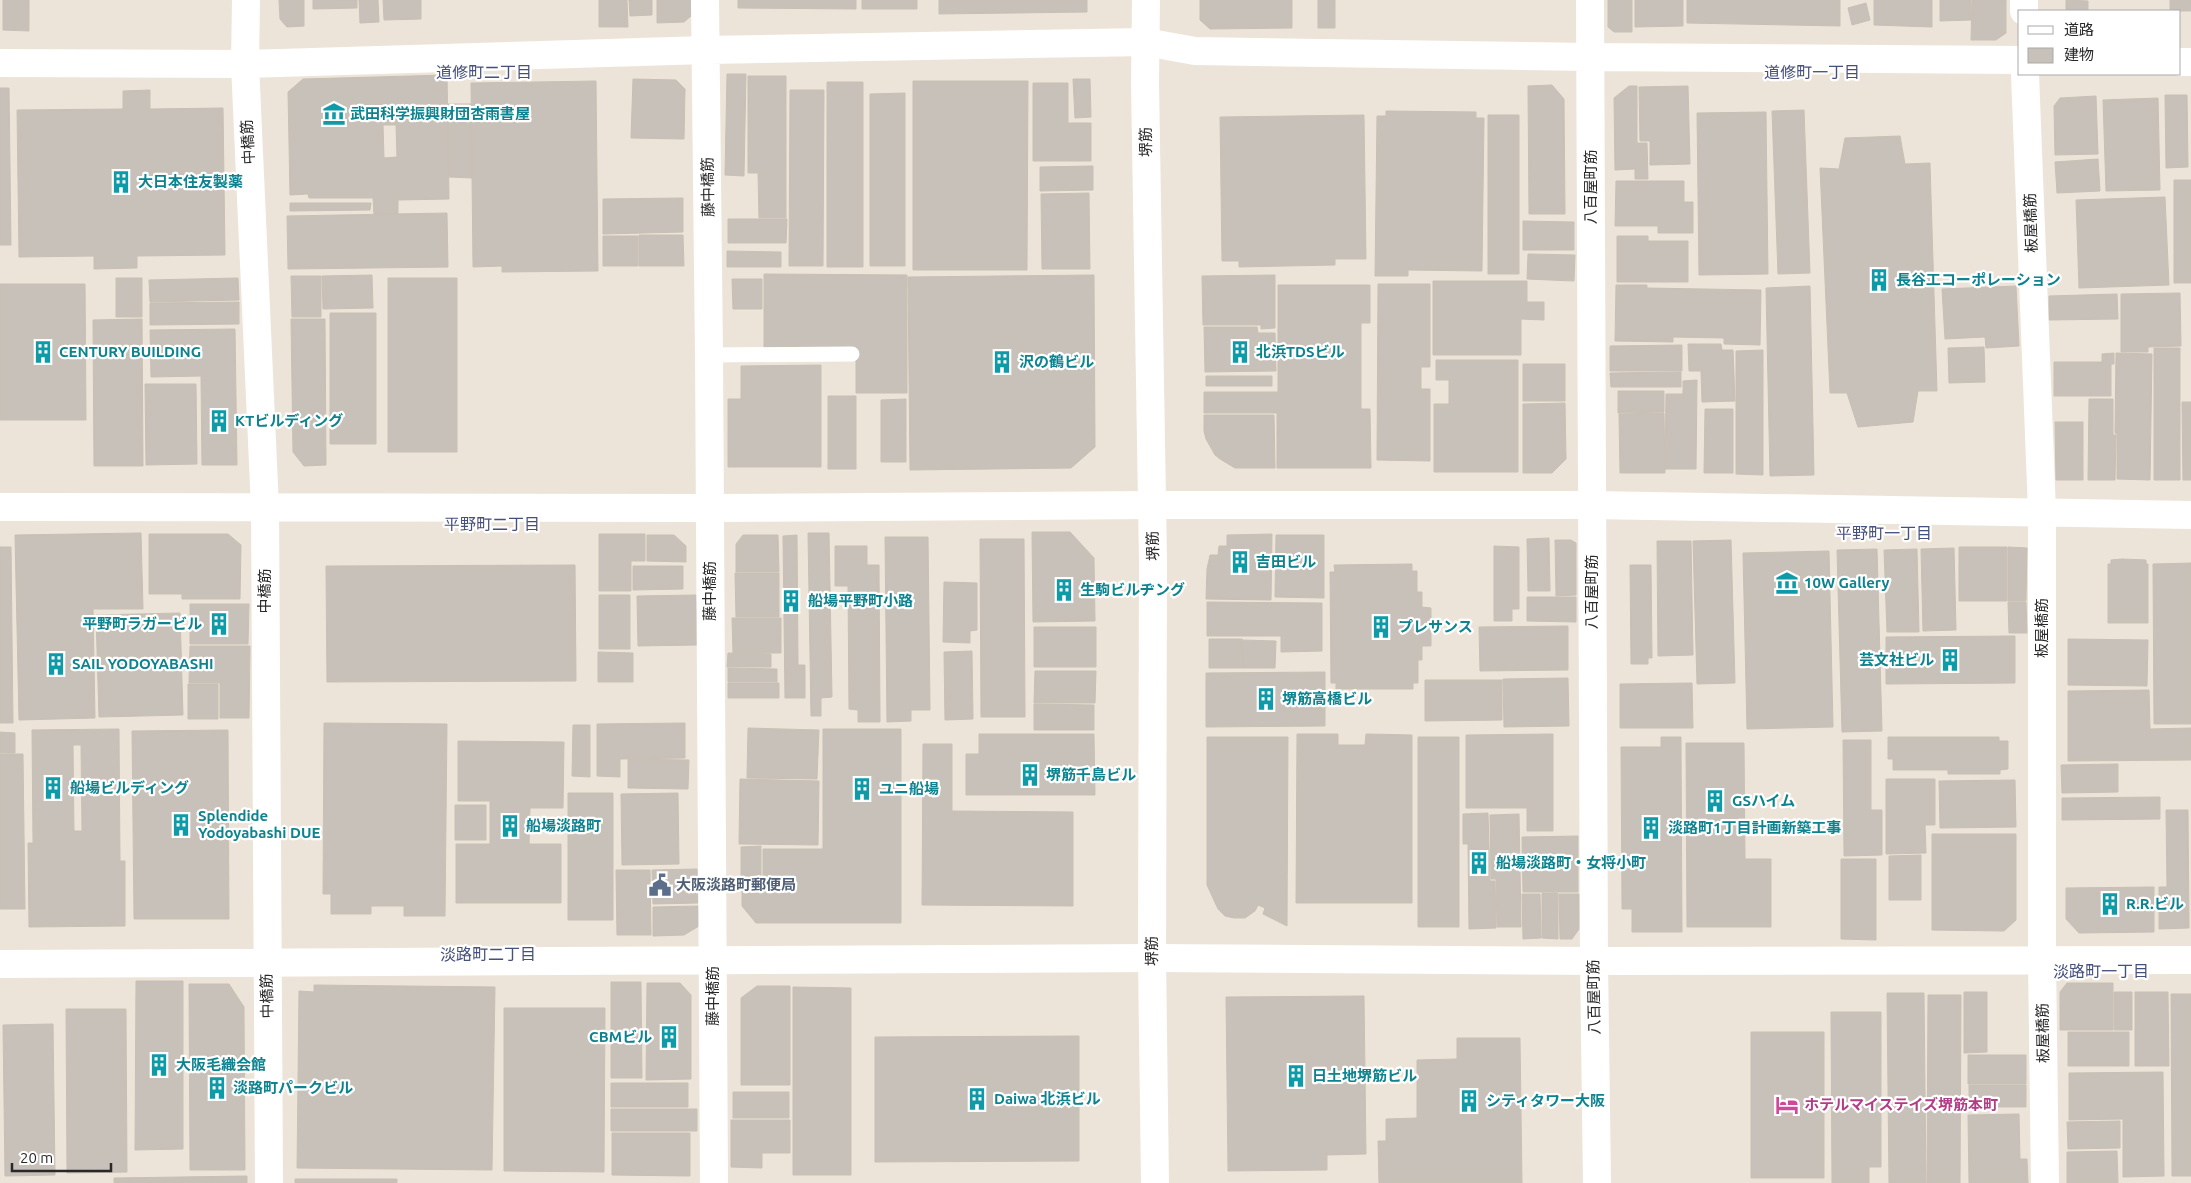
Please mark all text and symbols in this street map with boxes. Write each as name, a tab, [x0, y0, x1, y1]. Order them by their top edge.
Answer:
legend	[2018, 10, 2181, 75]
text: 道路	[2064, 21, 2094, 38]
text: 建物	[2064, 46, 2094, 63]
district label: 道修町二丁目	[436, 63, 532, 81]
district label: 道修町一丁目	[1764, 63, 1860, 81]
museum icon: 武田科学振興財団杏雨書屋	[321, 101, 347, 127]
place label: 武田科学振興財団杏雨書屋	[350, 105, 530, 122]
street label: 中橋筋	[238, 119, 257, 165]
street label: 堺筋	[1137, 127, 1154, 157]
street label: 八百屋町筋	[1582, 149, 1599, 225]
street label: 藤中橋筋	[698, 157, 717, 217]
building icon: 大日本住友製薬	[108, 169, 134, 195]
place label: 大日本住友製薬	[138, 173, 243, 190]
street label: 板屋橋筋	[2021, 193, 2040, 253]
building icon: 長谷工コーポレーション	[1866, 267, 1892, 293]
place label: 長谷工コーポレーション	[1896, 271, 2061, 288]
building icon: CENTURY BUILDING	[30, 339, 56, 365]
building icon: 北浜TDSビル	[1227, 339, 1253, 365]
place label: CENTURY BUILDING	[59, 343, 201, 360]
place label: 北浜TDSビル	[1256, 343, 1344, 360]
building icon: 沢の鶴ビル	[989, 349, 1015, 375]
place label: 沢の鶴ビル	[1019, 353, 1094, 370]
building icon: KTビルディング	[206, 408, 232, 434]
place label: KTビルディング	[235, 412, 343, 429]
district label: 平野町二丁目	[444, 515, 540, 533]
district label: 平野町一丁目	[1836, 524, 1932, 542]
street label: 堺筋	[1143, 531, 1162, 561]
building icon: 吉田ビル	[1227, 549, 1253, 575]
place label: 吉田ビル	[1256, 553, 1316, 570]
street label: 八百屋町筋	[1583, 554, 1600, 630]
street label: 藤中橋筋	[701, 561, 718, 621]
street label: 中橋筋	[256, 568, 273, 614]
museum icon: 10W Gallery	[1774, 570, 1800, 596]
place label: 10W Gallery	[1804, 574, 1889, 591]
building icon: 生駒ビルヂング	[1051, 577, 1077, 603]
place label: 生駒ビルヂング	[1080, 581, 1185, 598]
building icon: 船場平野町小路	[778, 588, 804, 614]
place label: 船場平野町小路	[808, 592, 913, 609]
street label: 板屋橋筋	[2033, 598, 2050, 658]
building icon: 平野町ラガービル	[206, 611, 232, 637]
building icon: プレサンス	[1368, 614, 1394, 640]
place label: 平野町ラガービル	[82, 615, 202, 632]
place label: プレサンス	[1398, 618, 1473, 635]
building icon: 芸文社ビル	[1937, 647, 1963, 673]
building icon: SAIL YODOYABASHI	[43, 651, 69, 677]
place label: 芸文社ビル	[1859, 651, 1934, 668]
place label: SAIL YODOYABASHI	[72, 655, 214, 672]
building icon: 堺筋高橋ビル	[1253, 686, 1279, 712]
place label: 堺筋高橋ビル	[1282, 690, 1372, 707]
building icon: 堺筋千島ビル	[1017, 762, 1043, 788]
place label: 堺筋千島ビル	[1046, 766, 1136, 783]
building icon: 船場ビルディング	[40, 775, 66, 801]
building icon: ユニ船場	[849, 776, 875, 802]
place label: 船場ビルディング	[70, 779, 189, 796]
place label: ユニ船場	[879, 780, 939, 797]
building icon: GSハイム	[1702, 788, 1728, 814]
place label: GSハイム	[1732, 792, 1795, 809]
place label: Splendide Yodoyabashi DUE	[198, 807, 320, 841]
building icon: Splendide Yodoyabashi DUE	[168, 812, 194, 838]
building icon: 船場淡路町	[497, 813, 523, 839]
building icon: 淡路町1丁目計画新築工事	[1638, 815, 1664, 841]
place label: 船場淡路町	[526, 817, 601, 834]
place label: 淡路町1丁目計画新築工事	[1668, 819, 1841, 836]
building icon: 船場淡路町・女将小町	[1466, 850, 1492, 876]
place label: 船場淡路町・女将小町	[1496, 854, 1646, 871]
public building icon: 大阪淡路町郵便局	[647, 872, 673, 898]
place label: 大阪淡路町郵便局	[676, 876, 796, 893]
building icon: R.R.ビル	[2097, 891, 2123, 917]
place label: R.R.ビル	[2126, 895, 2184, 912]
street label: 堺筋	[1143, 936, 1160, 966]
district label: 淡路町二丁目	[440, 945, 536, 963]
street label: 八百屋町筋	[1584, 959, 1603, 1035]
district label: 淡路町一丁目	[2053, 962, 2149, 980]
street label: 藤中橋筋	[704, 966, 721, 1026]
street label: 中橋筋	[258, 973, 275, 1019]
street label: 板屋橋筋	[2033, 1003, 2052, 1063]
building icon: CBMビル	[656, 1024, 682, 1050]
place label: CBMビル	[589, 1028, 652, 1045]
building icon: 大阪毛織会館	[146, 1052, 172, 1078]
place label: 大阪毛織会館	[176, 1056, 266, 1073]
building icon: 日土地堺筋ビル	[1283, 1063, 1309, 1089]
place label: 日土地堺筋ビル	[1312, 1067, 1417, 1084]
building icon: 淡路町パークビル	[204, 1075, 230, 1101]
place label: 淡路町パークビル	[233, 1079, 353, 1096]
building icon: Daiwa 北浜ビル	[964, 1086, 990, 1112]
building icon: シティタワー大阪	[1456, 1088, 1482, 1114]
place label: Daiwa 北浜ビル	[994, 1090, 1100, 1107]
place label: シティタワー大阪	[1486, 1092, 1605, 1109]
hotel icon: ホテルマイステイズ堺筋本町	[1774, 1092, 1800, 1118]
place label: ホテルマイステイズ堺筋本町	[1804, 1096, 1998, 1113]
scale bar	[12, 1140, 111, 1172]
text: 20 m	[20, 1149, 53, 1166]

